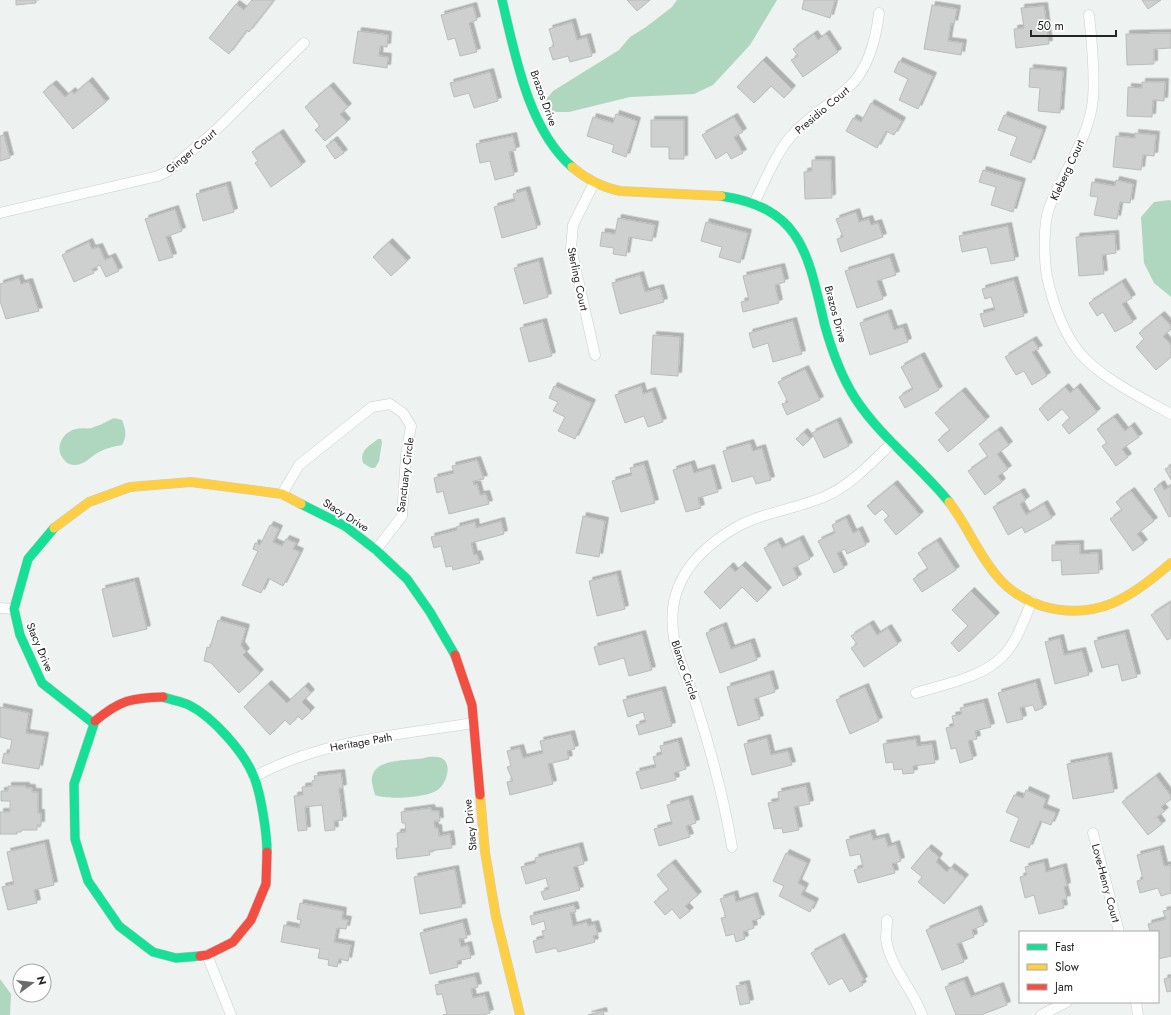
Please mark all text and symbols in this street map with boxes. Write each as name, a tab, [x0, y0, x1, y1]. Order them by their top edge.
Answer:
scale bar	[1031, 12, 1116, 38]
text: 50 m	[1037, 17, 1064, 35]
street label: Brazos Drive	[527, 68, 562, 128]
street label: Presidio Court	[791, 82, 853, 138]
street label: Ginger Court	[162, 125, 220, 177]
street label: Kleberg Court	[1046, 137, 1088, 203]
street label: Sterling Court	[563, 246, 593, 313]
street label: Brazos Drive	[821, 284, 851, 345]
street label: Sanctuary Circle	[392, 436, 418, 514]
street label: Stacy Drive	[320, 494, 372, 536]
street label: Stacy Drive	[23, 620, 58, 674]
street label: Blanco Circle	[667, 638, 703, 702]
street label: Heritage Path	[329, 729, 393, 755]
street label: Stacy Drive	[459, 798, 481, 852]
street label: Love-Henry Court	[1088, 842, 1124, 924]
legend	[1019, 931, 1159, 1003]
text: Fast	[1055, 938, 1074, 956]
text: Slow	[1055, 958, 1080, 976]
north arrow	[12, 963, 52, 1003]
text: N	[33, 974, 51, 987]
text: Jam	[1053, 978, 1073, 996]

